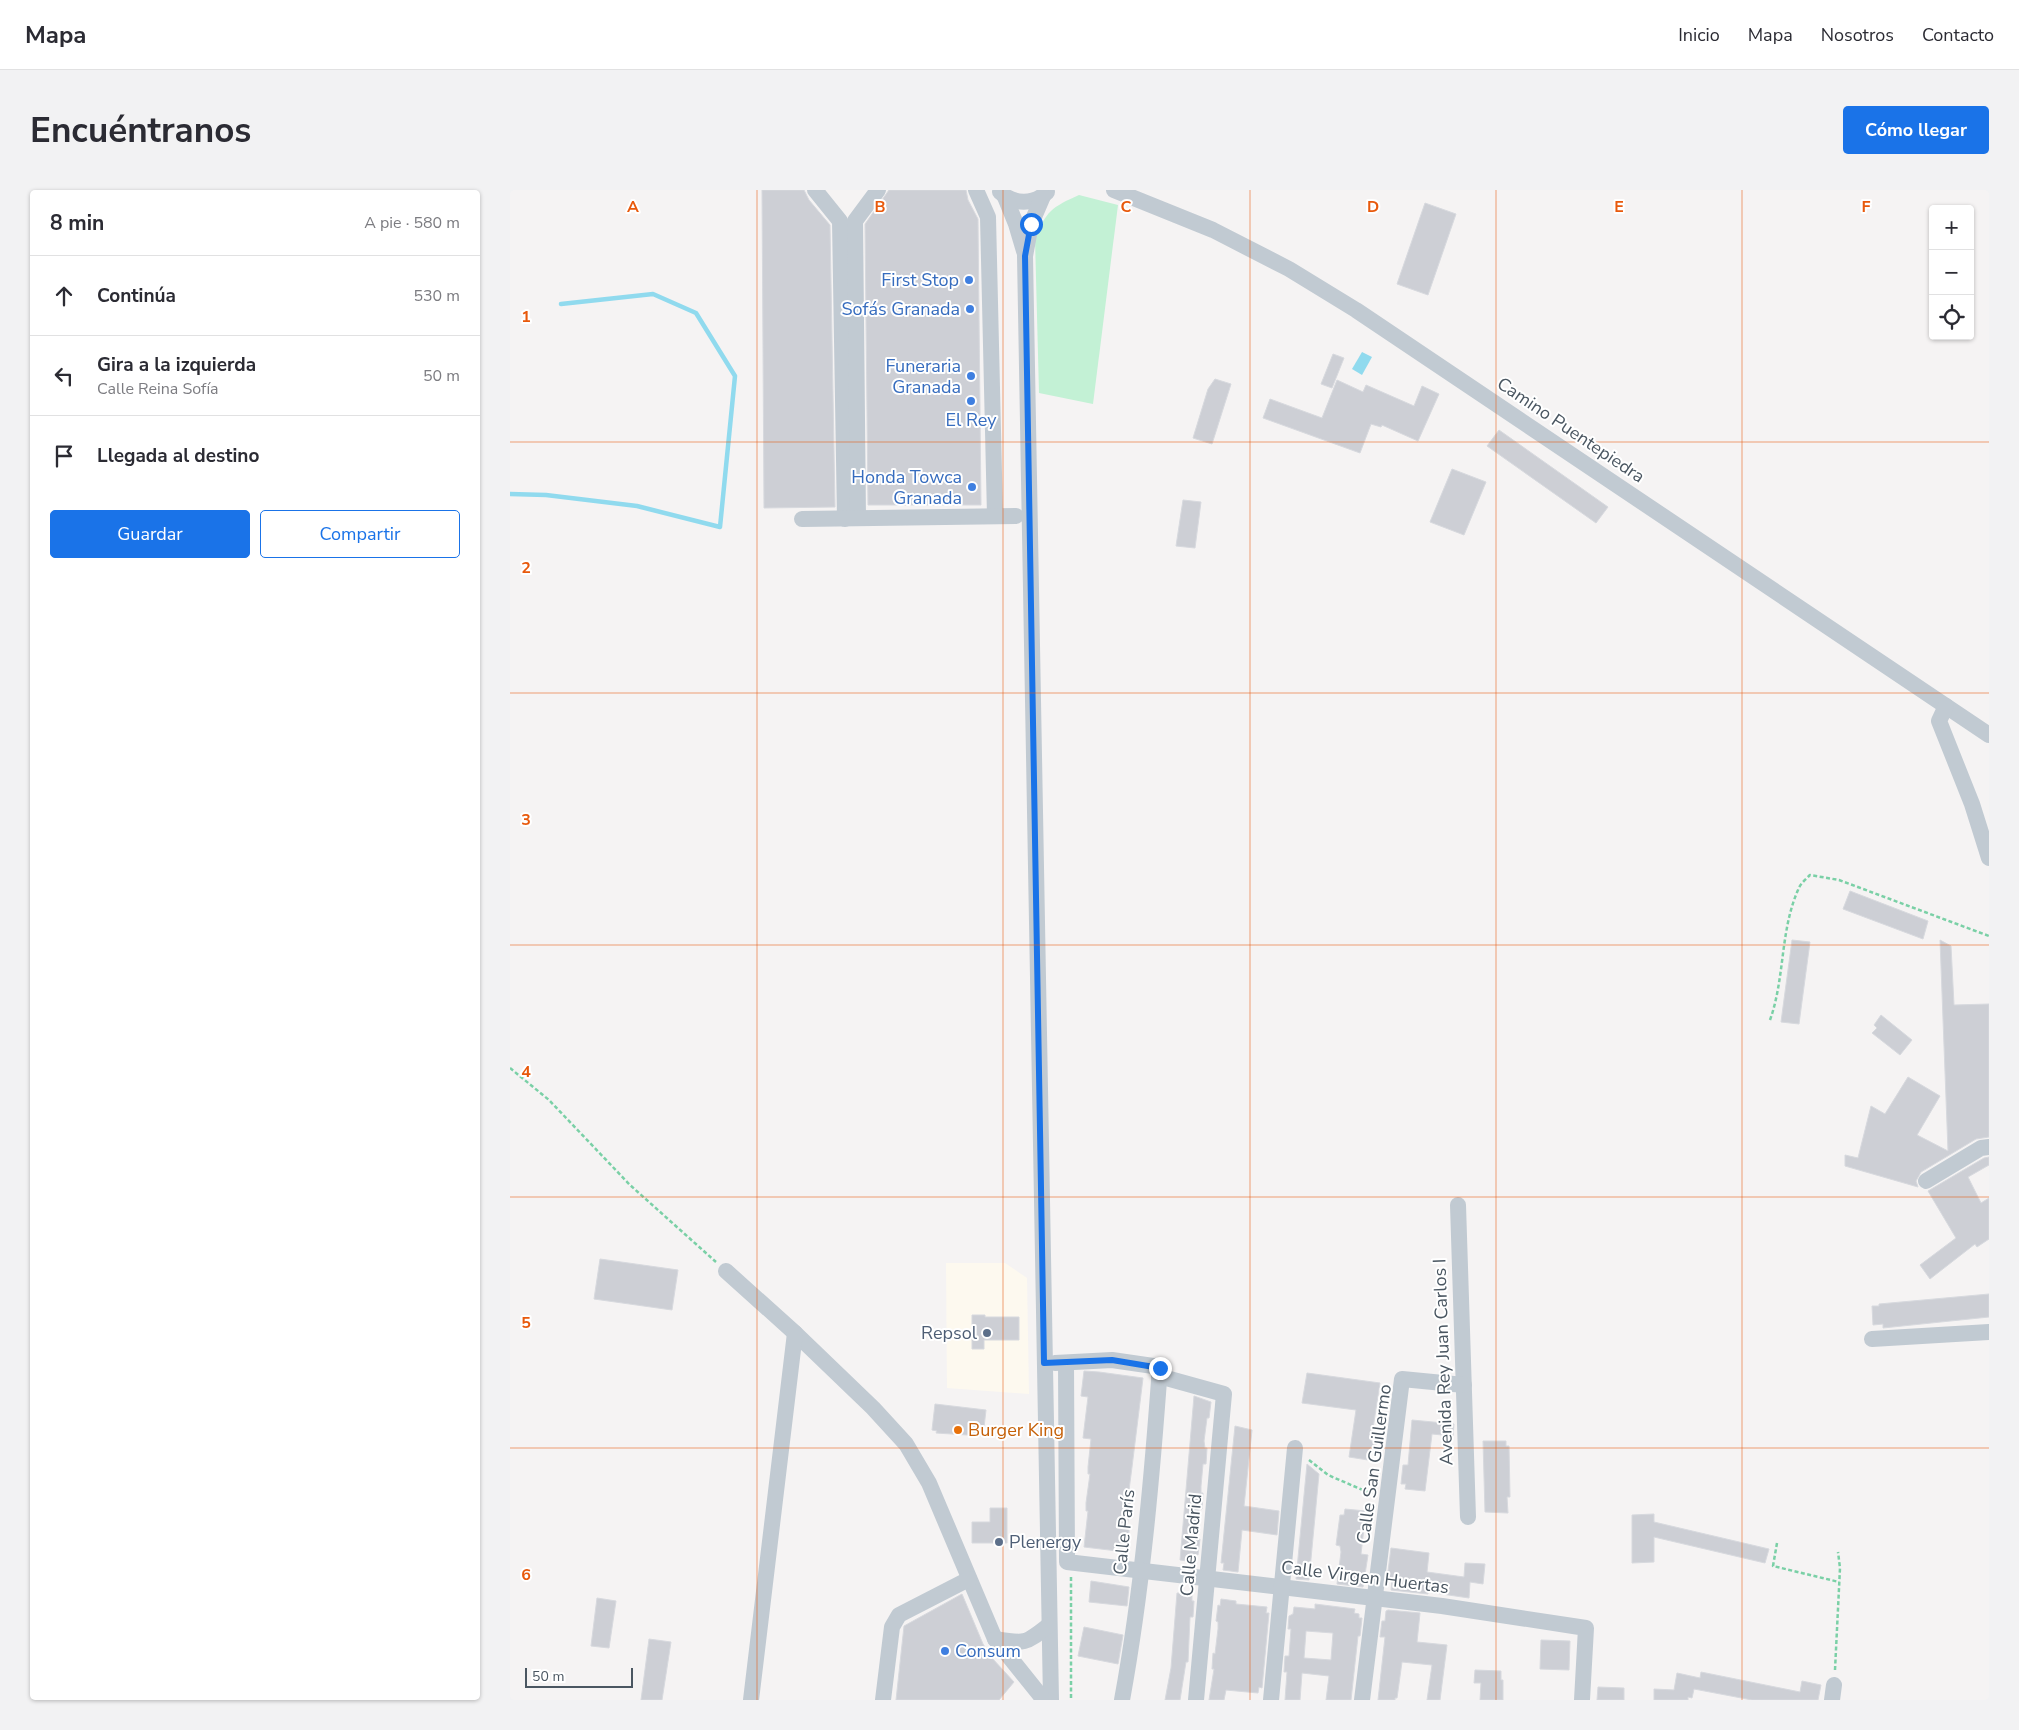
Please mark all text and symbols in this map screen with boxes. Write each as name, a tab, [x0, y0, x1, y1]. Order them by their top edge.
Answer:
text: Mapa	[25, 19, 87, 51]
text: Inicio	[1678, 23, 1720, 47]
text: Mapa	[1748, 23, 1793, 47]
text: Nosotros	[1821, 23, 1894, 47]
text: Contacto	[1922, 23, 1994, 47]
button: Cómo llegar	[1843, 106, 1989, 154]
text: Encuéntranos	[30, 107, 251, 154]
text: A	[627, 196, 639, 218]
text: B	[874, 196, 886, 218]
text: C	[1121, 196, 1132, 218]
text: D	[1367, 196, 1379, 218]
text: E	[1614, 196, 1624, 218]
text: F	[1862, 196, 1871, 218]
map controls	[1929, 205, 1974, 340]
button: +	[1929, 205, 1974, 250]
text: 8 min	[50, 209, 104, 237]
text: A pie · 580 m	[364, 212, 460, 234]
route start	[1020, 213, 1043, 236]
button: −	[1929, 250, 1974, 295]
place label: First Stop	[881, 268, 959, 292]
marker: First Stop	[963, 274, 975, 286]
icon: ahead	[50, 282, 78, 310]
text: Continúa	[97, 283, 176, 309]
text: 530 m	[413, 285, 460, 307]
button: locate	[1929, 295, 1974, 340]
place label: Sofás Granada	[842, 297, 960, 321]
marker: Sofás Granada	[964, 303, 976, 315]
text: 1	[521, 306, 531, 328]
text: Gira a la izquierda	[97, 352, 256, 378]
place label: Funeraria Granada	[885, 354, 961, 399]
icon: left	[50, 362, 78, 390]
text: 50 m	[423, 365, 460, 387]
marker: Funeraria Granada	[965, 370, 977, 382]
street label: Camino Puentepiedra	[1492, 372, 1650, 488]
text: Calle Reina Sofía	[97, 378, 219, 400]
marker: El Rey	[965, 395, 977, 407]
place label: El Rey	[946, 408, 997, 432]
icon: arrive	[50, 442, 78, 470]
text: Llegada al destino	[97, 443, 259, 469]
place label: Honda Towca Granada	[851, 465, 962, 510]
marker: Honda Towca Granada	[966, 481, 978, 493]
button: Guardar	[50, 510, 250, 558]
button: Compartir	[260, 510, 460, 558]
text: 2	[521, 557, 531, 579]
text: 3	[521, 809, 531, 831]
text: 4	[521, 1061, 531, 1083]
street label: Avenida Rey Juan Carlos I	[1427, 1258, 1459, 1466]
text: 5	[521, 1312, 531, 1334]
place label: Repsol	[921, 1321, 978, 1345]
marker: Repsol	[981, 1327, 993, 1339]
route end	[1149, 1357, 1172, 1380]
street label: Calle San Guillermo	[1351, 1383, 1397, 1545]
place label: Burger King	[968, 1418, 1064, 1442]
marker: Burger King	[952, 1424, 964, 1436]
street label: Calle París	[1108, 1488, 1140, 1576]
street label: Calle Madrid	[1175, 1493, 1207, 1597]
place label: Plenergy	[1009, 1530, 1082, 1554]
marker: Plenergy	[993, 1536, 1005, 1548]
street label: Calle Virgen Huertas	[1280, 1555, 1450, 1599]
text: 6	[521, 1564, 531, 1586]
place label: Consum	[955, 1639, 1021, 1663]
marker: Consum	[939, 1645, 951, 1657]
scale bar	[525, 1665, 632, 1688]
text: 50 m	[532, 1667, 564, 1686]

